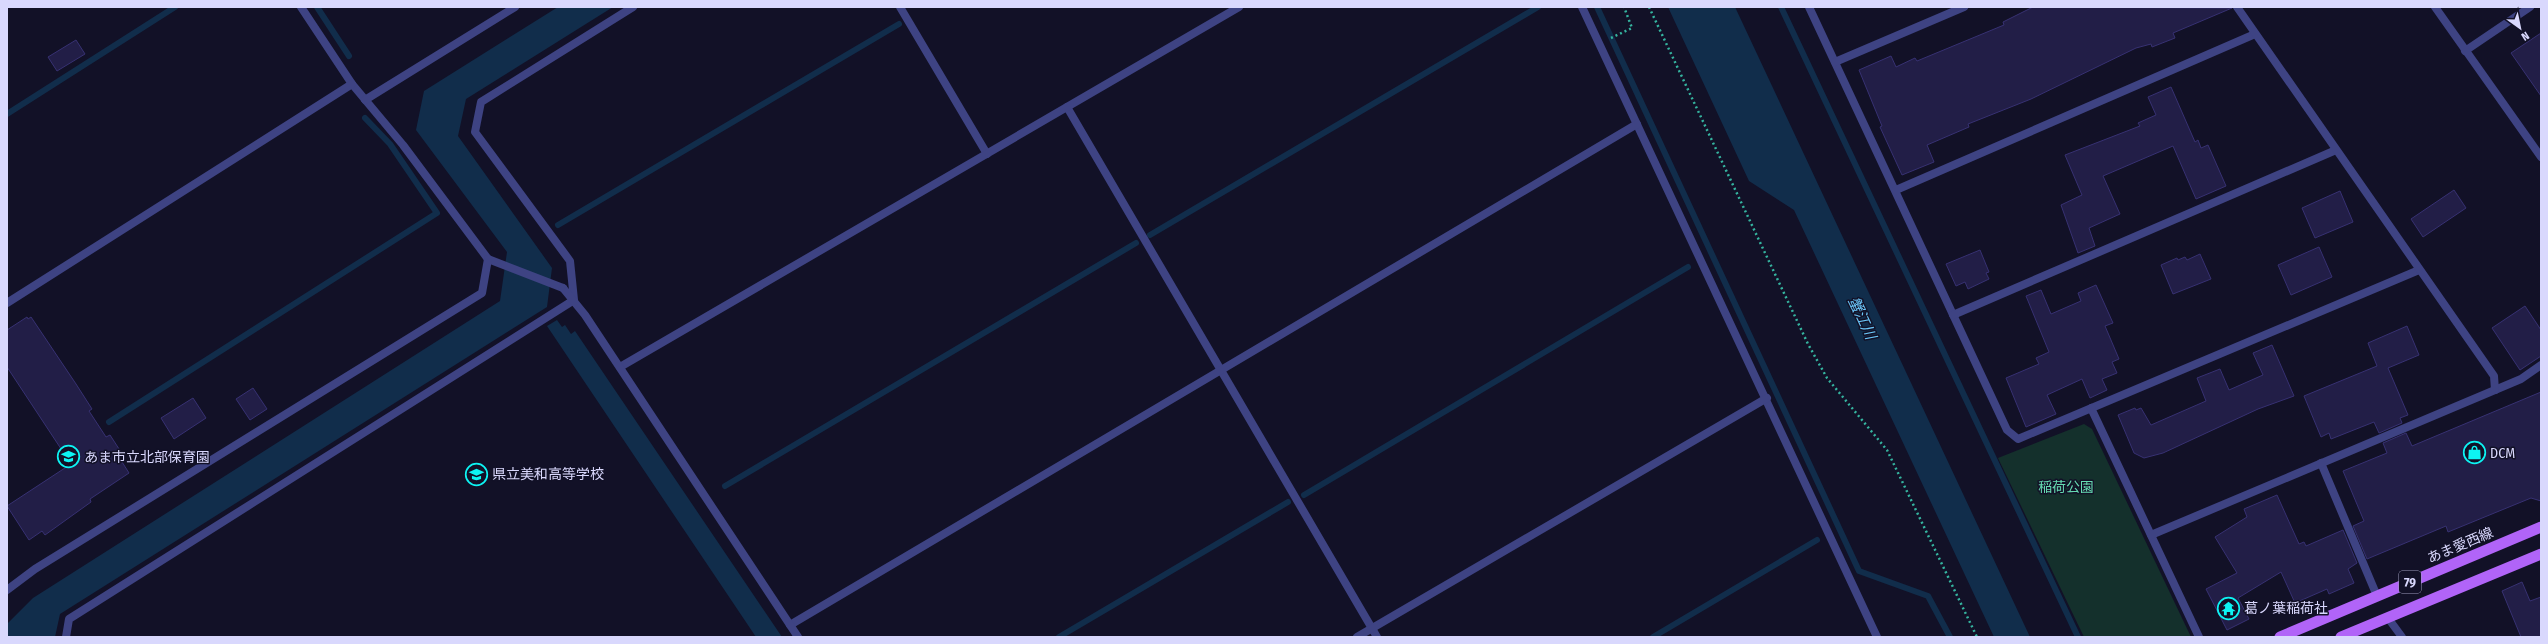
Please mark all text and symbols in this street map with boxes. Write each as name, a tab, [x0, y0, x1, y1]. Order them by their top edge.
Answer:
north arrow	[2500, 8, 2540, 48]
text: N	[2519, 29, 2531, 43]
water label: 蟹江川	[1844, 294, 1881, 344]
shop icon: DCM	[2462, 440, 2488, 466]
school or university icon: あま市立北部保育園	[55, 444, 81, 470]
place label: DCM	[2490, 445, 2515, 462]
place label: あま市立北部保育園	[84, 449, 210, 466]
school or university icon: 県立美和高等学校	[464, 461, 490, 487]
place label: 県立美和高等学校	[492, 466, 604, 483]
park label: 稲荷公園	[2038, 479, 2094, 496]
street label: あま愛西線	[2425, 524, 2496, 567]
road number: 79	[2399, 571, 2421, 593]
temple icon: 葛ノ葉稲荷社	[2215, 595, 2241, 621]
place label: 葛ノ葉稲荷社	[2244, 600, 2328, 617]

